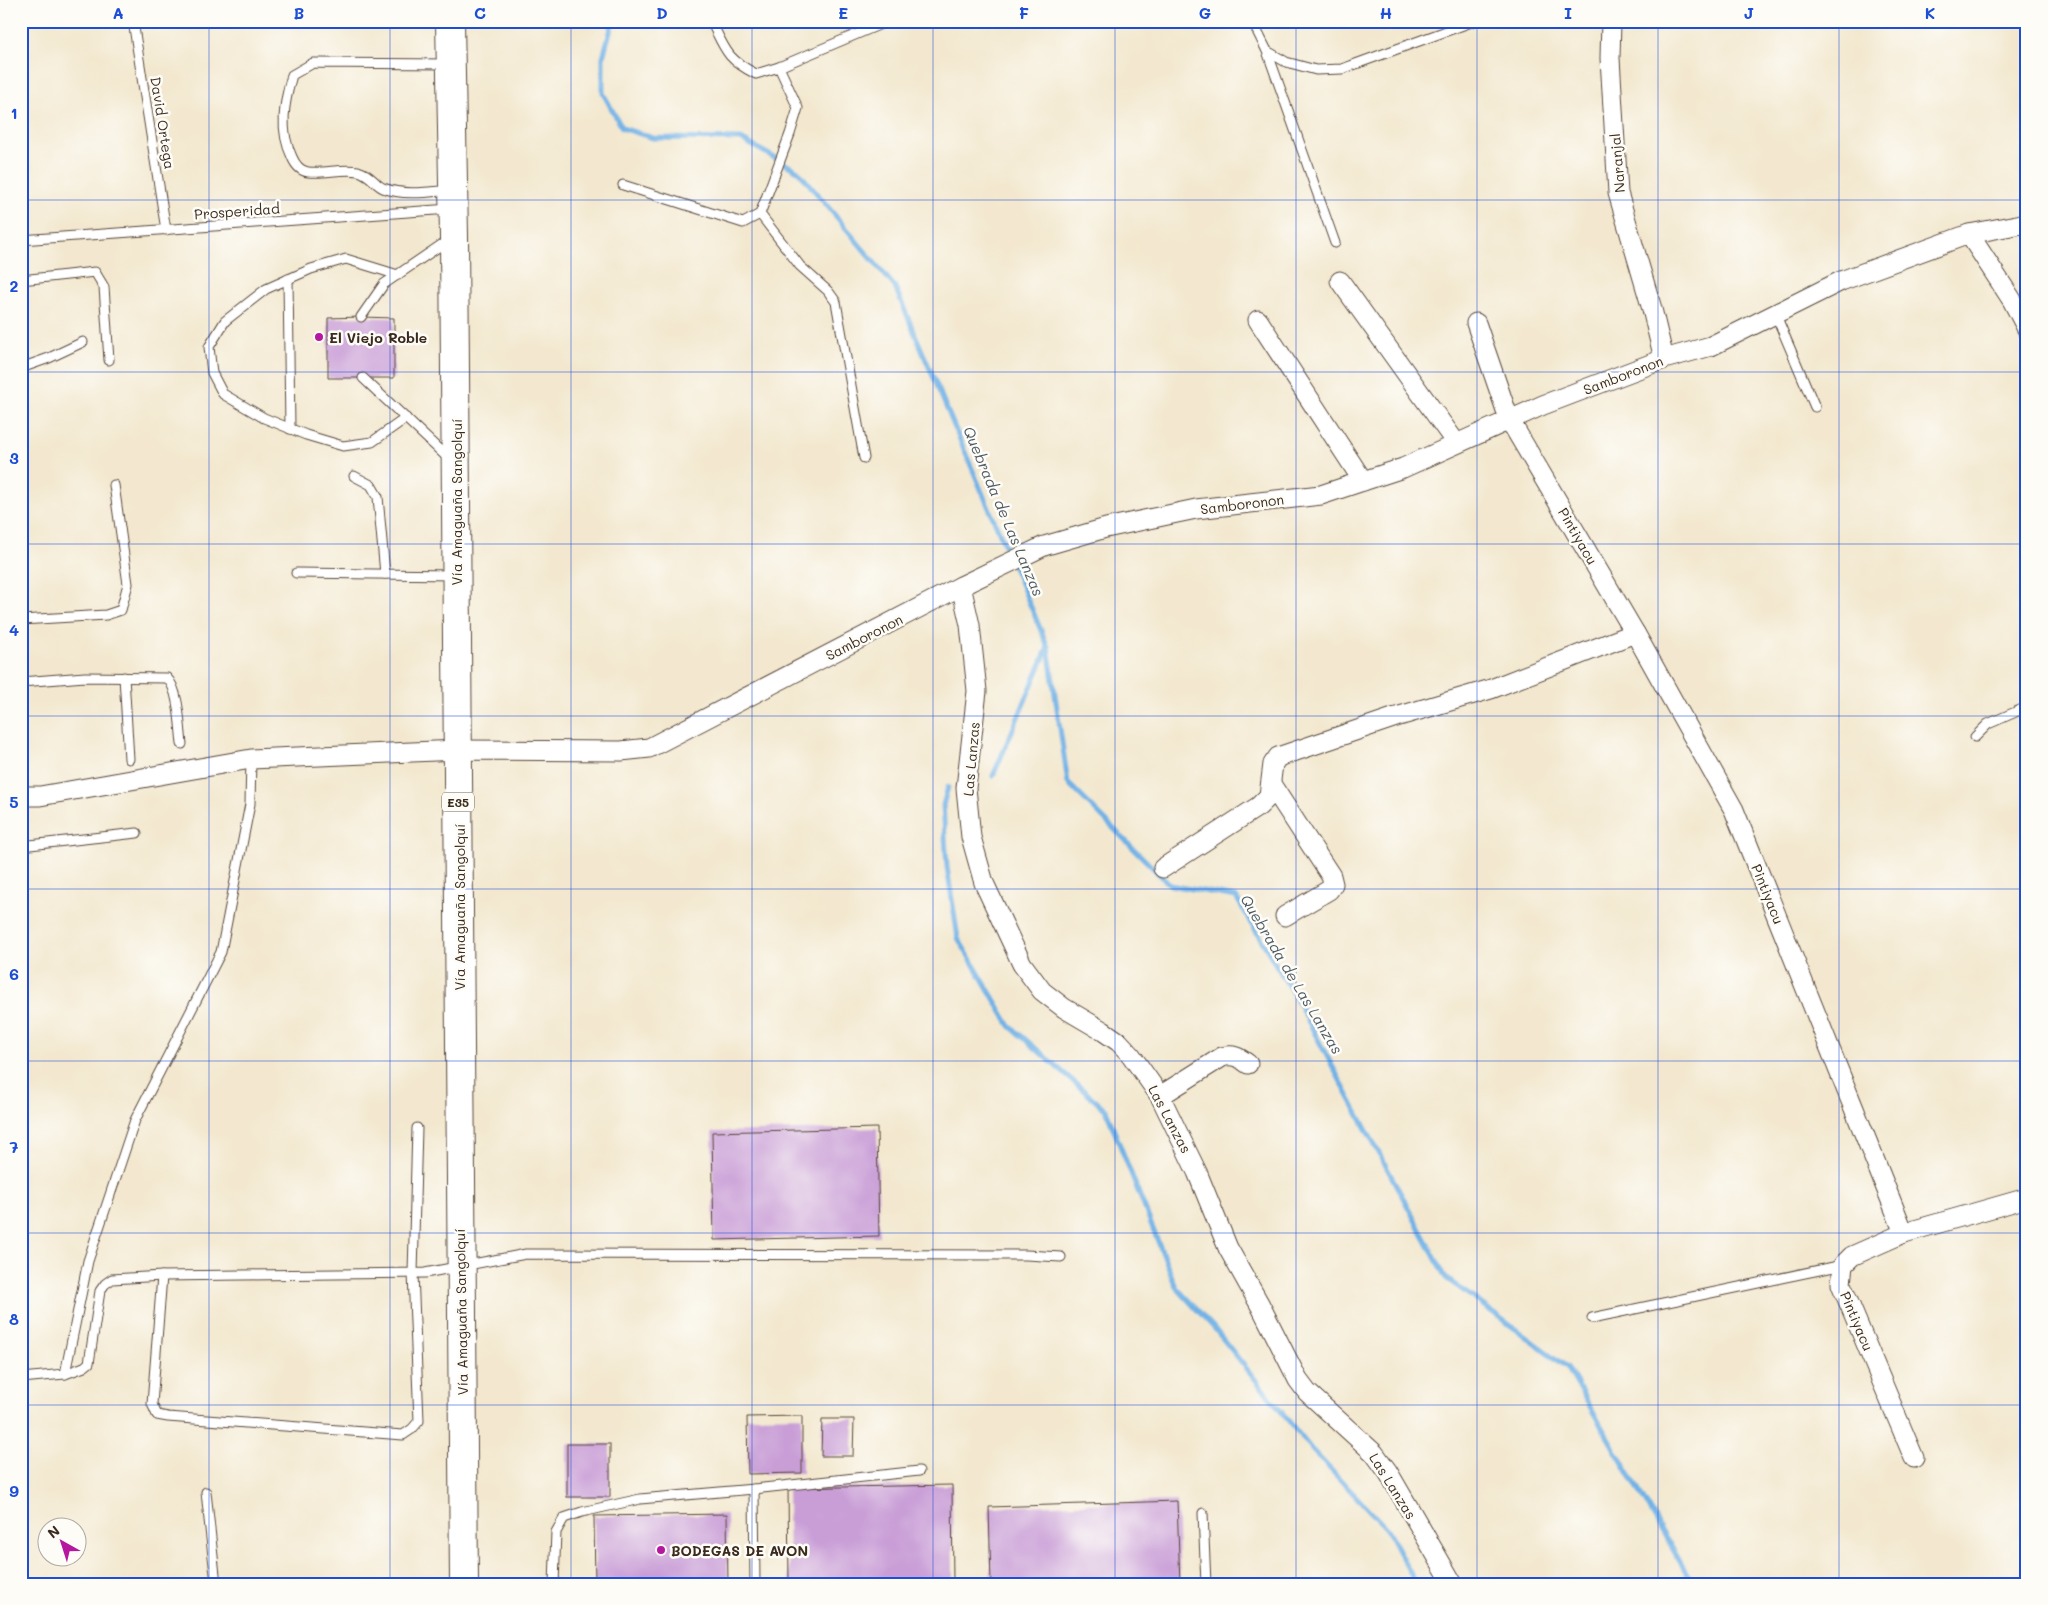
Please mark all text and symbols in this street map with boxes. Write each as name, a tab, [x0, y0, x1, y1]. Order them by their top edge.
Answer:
text: A	[112, 2, 124, 23]
text: B	[294, 2, 304, 23]
text: C	[474, 2, 486, 23]
text: D	[656, 2, 668, 23]
text: E	[838, 2, 848, 23]
text: F	[1019, 2, 1029, 23]
text: G	[1199, 2, 1211, 23]
text: H	[1380, 2, 1392, 23]
text: I	[1564, 2, 1572, 23]
text: J	[1744, 2, 1754, 23]
text: K	[1925, 2, 1935, 23]
street label: David Ortega	[146, 76, 180, 170]
text: 1	[10, 102, 18, 123]
street label: Naranjal	[1605, 133, 1629, 193]
street label: Prosperidad	[194, 199, 281, 223]
text: 2	[10, 275, 19, 296]
place label: El Viejo Roble	[329, 328, 427, 347]
marker: El Viejo Roble	[313, 331, 325, 343]
street label: Samboronon	[1580, 351, 1666, 399]
street label: Vía Amaguaña Sangolquí	[447, 419, 466, 585]
water label: Quebrada de Las Lanzas	[959, 423, 1049, 599]
text: 3	[9, 447, 19, 468]
street label: Samboronon	[1199, 489, 1285, 519]
street label: Pintiyacu	[1554, 504, 1602, 568]
street label: Samboronon	[822, 609, 906, 665]
text: 4	[9, 619, 19, 640]
street label: Las Lanzas	[958, 721, 984, 797]
text: 5	[9, 791, 19, 812]
road number: E35	[442, 792, 474, 812]
street label: Vía Amaguaña Sangolquí	[450, 824, 469, 990]
street label: Pintiyacu	[1747, 861, 1789, 927]
water label: Quebrada de Las Lanzas	[1236, 891, 1348, 1057]
text: 6	[9, 963, 19, 984]
street label: Las Lanzas	[1144, 1082, 1196, 1156]
text: 7	[10, 1136, 19, 1157]
street label: Vía Amaguaña Sangolquí	[450, 1228, 472, 1396]
street label: Pintiyacu	[1836, 1288, 1878, 1354]
text: 8	[9, 1308, 19, 1329]
street label: Las Lanzas	[1365, 1449, 1421, 1523]
text: 9	[9, 1480, 19, 1501]
north arrow	[38, 1518, 88, 1568]
text: N	[43, 1521, 64, 1542]
place label: BODEGAS DE AVON	[671, 1541, 808, 1560]
marker: BODEGAS DE AVON	[655, 1544, 667, 1556]

